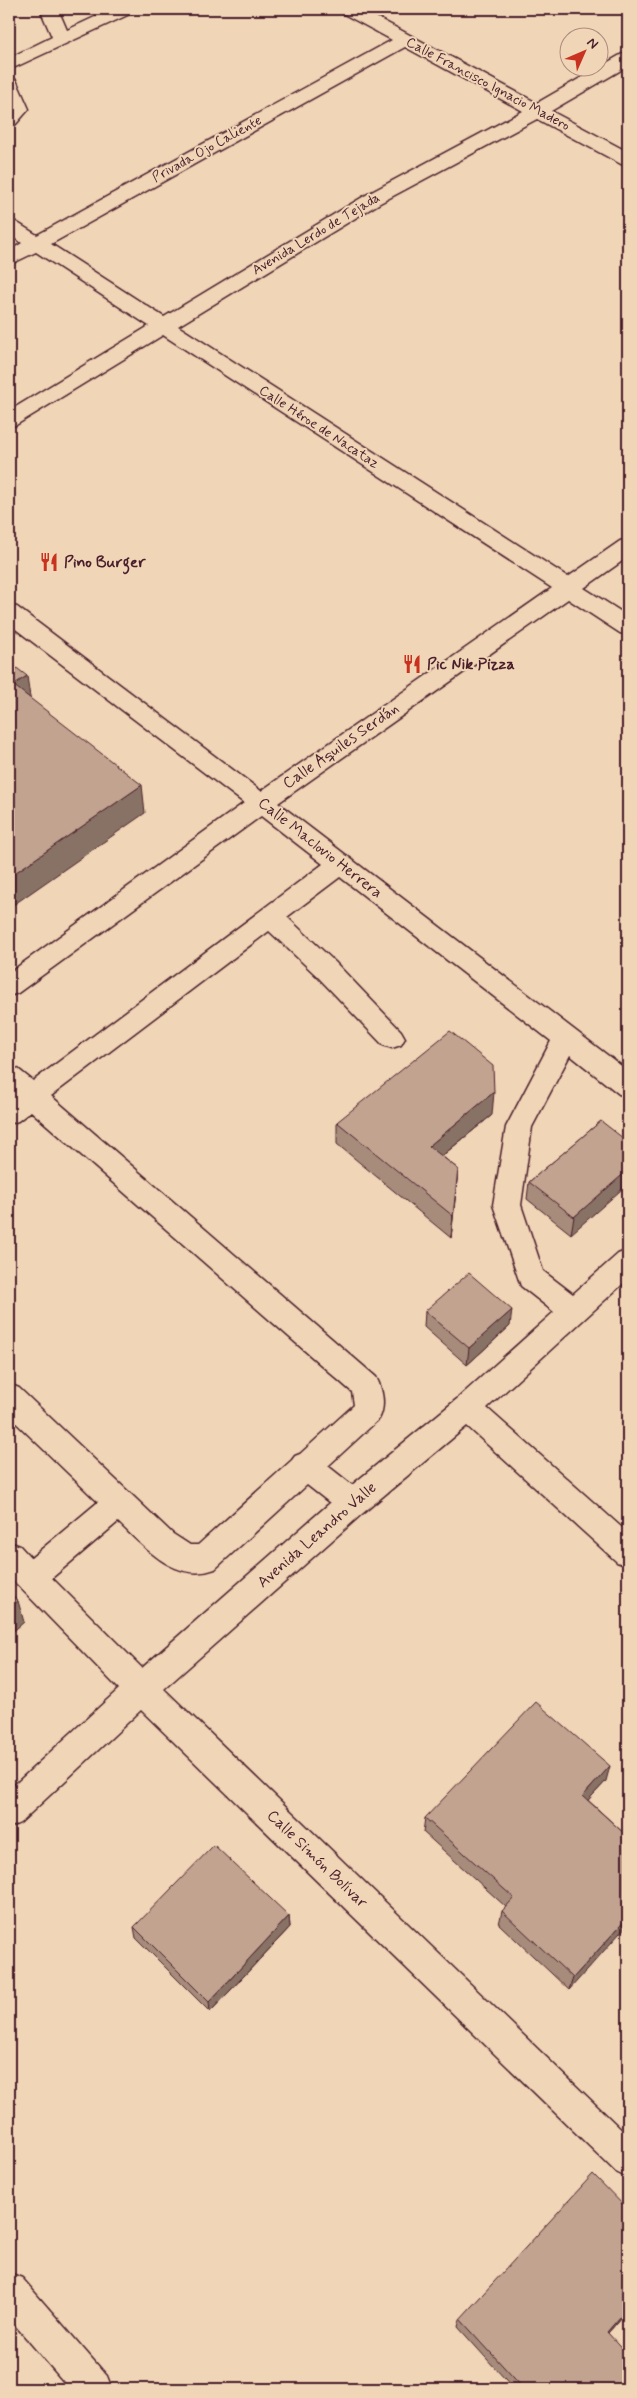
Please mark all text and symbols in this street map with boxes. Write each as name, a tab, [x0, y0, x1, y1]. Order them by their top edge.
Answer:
north arrow	[560, 28, 610, 78]
street label: Calle Francisco Ignacio Madero	[403, 33, 573, 135]
text: N	[583, 34, 602, 53]
street label: Privada Ojo Caliente	[149, 111, 265, 187]
street label: Avenida Lerdo de Tejada	[249, 189, 383, 279]
street label: Calle Héroe de Nacataz	[256, 381, 383, 473]
restaurant icon: Pino Burger	[38, 551, 60, 573]
place label: Pino Burger	[64, 552, 146, 575]
restaurant icon: Pic Nik Pizza	[401, 653, 423, 675]
place label: Pic Nik Pizza	[427, 654, 515, 675]
street label: Calle Aquiles Serdán	[279, 698, 403, 794]
street label: Calle Maclovio Herrera	[253, 793, 387, 903]
street label: Avenida Leandro Valle	[253, 1477, 381, 1593]
street label: Calle Simón Bolívar	[262, 1805, 372, 1913]

